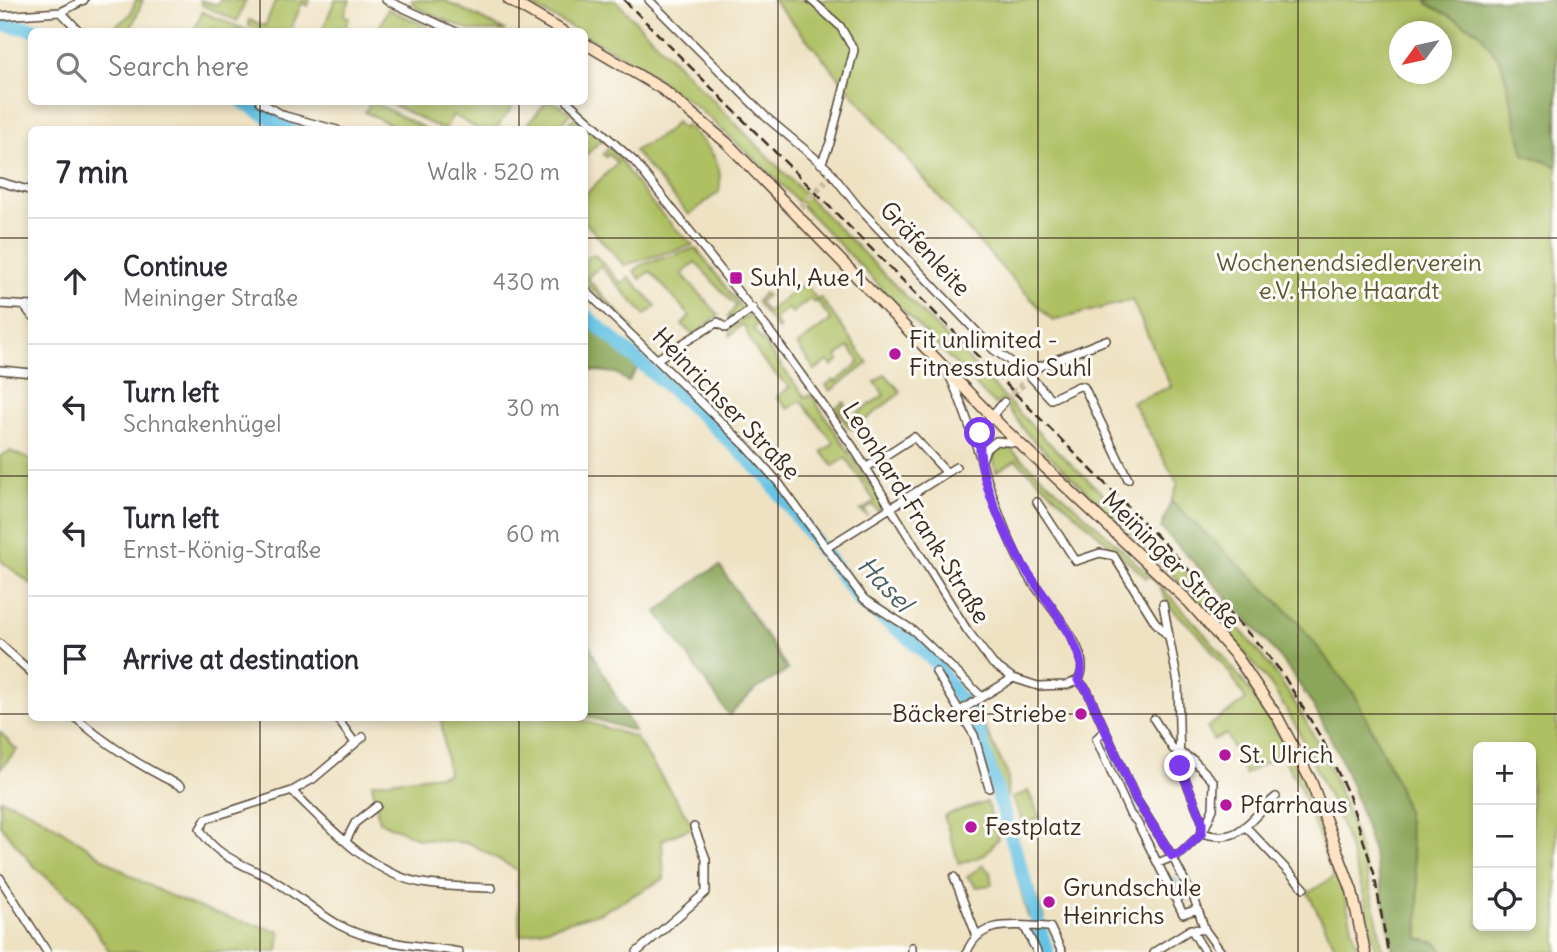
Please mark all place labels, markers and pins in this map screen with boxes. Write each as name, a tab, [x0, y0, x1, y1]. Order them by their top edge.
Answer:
place label: Suhl, Aue 1	[750, 262, 865, 292]
marker: Suhl, Aue 1	[728, 270, 744, 286]
place label: Fit unlimited - Fitnesstudio Suhl	[909, 324, 1092, 382]
marker: Fit unlimited - Fitnesstudio Suhl	[887, 346, 903, 362]
place label: Bäckerei Striebe	[892, 698, 1067, 728]
marker: Bäckerei Striebe	[1073, 706, 1089, 722]
place label: St. Ulrich	[1239, 739, 1334, 769]
marker: St. Ulrich	[1217, 747, 1233, 763]
place label: Pfarrhaus	[1240, 789, 1348, 819]
marker: Pfarrhaus	[1218, 797, 1234, 813]
place label: Festplatz	[985, 811, 1082, 841]
marker: Festplatz	[963, 819, 979, 835]
place label: Grundschule Heinrichs	[1063, 872, 1201, 930]
marker: Grundschule Heinrichs	[1041, 894, 1057, 910]

